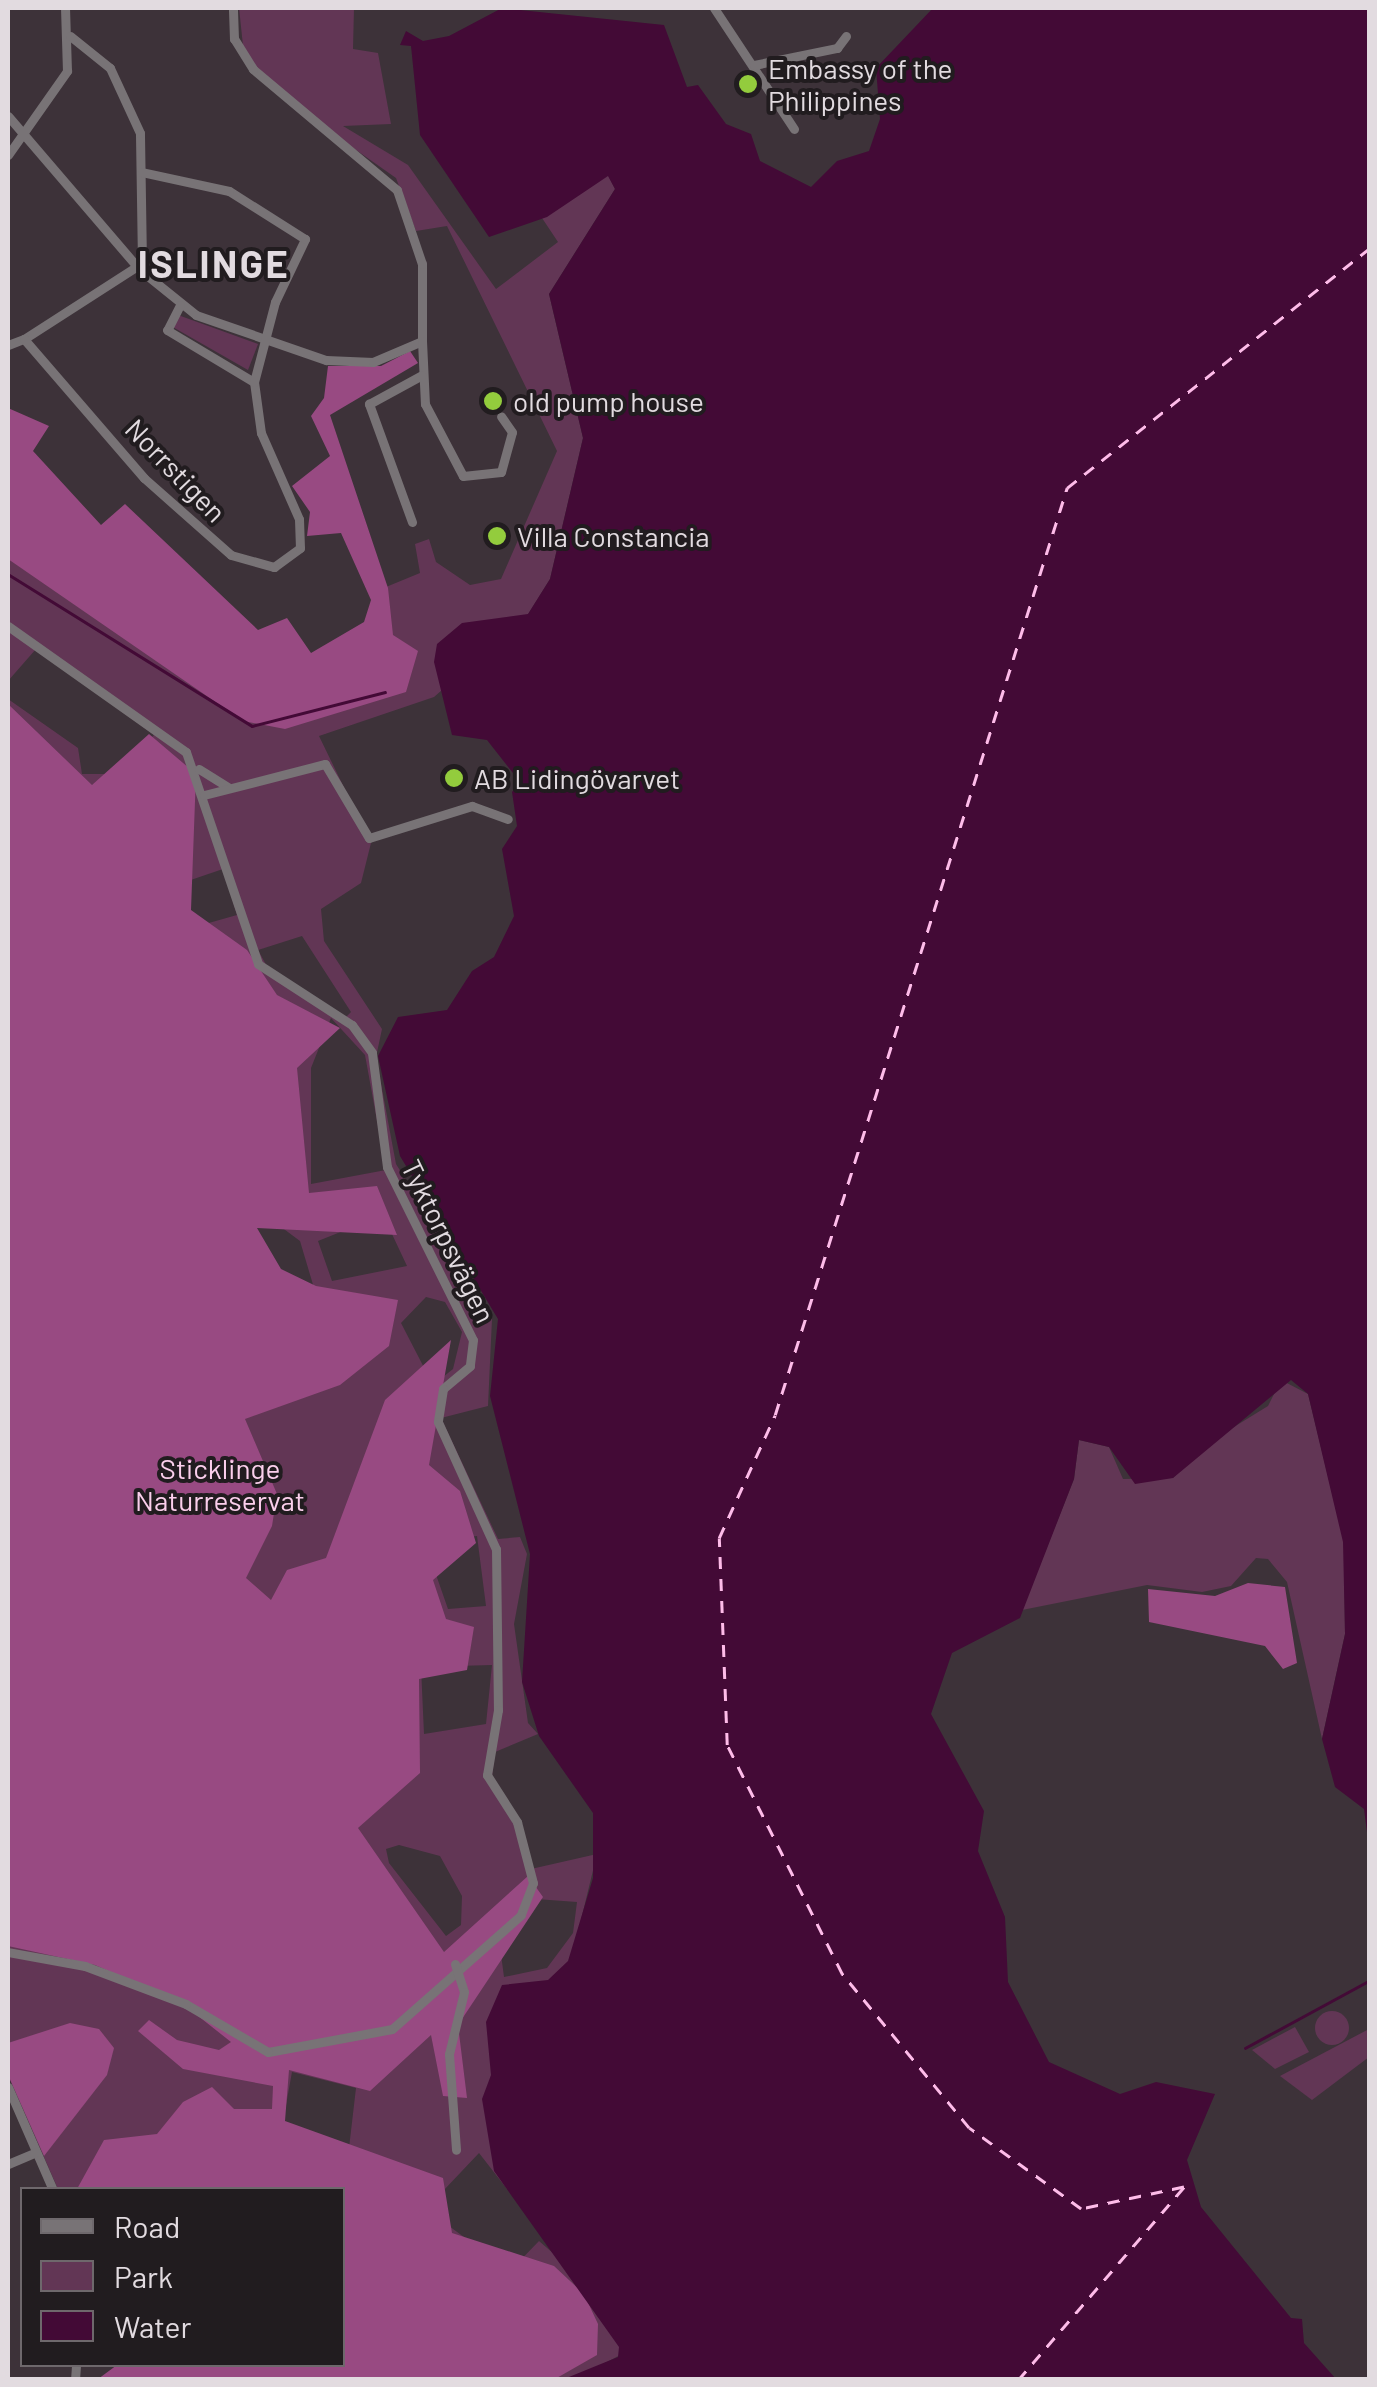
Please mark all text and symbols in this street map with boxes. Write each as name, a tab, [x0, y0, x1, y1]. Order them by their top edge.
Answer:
place label: Embassy of the Philippines	[768, 51, 952, 117]
marker: Embassy of the Philippines	[737, 73, 759, 95]
district label: ISLINGE	[138, 241, 290, 287]
place label: old pump house	[513, 384, 704, 418]
marker: old pump house	[482, 390, 504, 412]
street label: Norrstigen	[119, 411, 233, 529]
place label: Villa Constancia	[517, 519, 710, 553]
marker: Villa Constancia	[486, 525, 508, 547]
place label: AB Lidingövarvet	[474, 761, 680, 795]
marker: AB Lidingövarvet	[443, 767, 465, 789]
street label: Tyktorpsvägen	[395, 1154, 503, 1328]
park label: Sticklinge Naturreservat	[135, 1451, 305, 1517]
legend	[20, 2187, 345, 2367]
text: Road	[114, 2208, 180, 2244]
text: Park	[114, 2258, 173, 2294]
text: Water	[114, 2308, 192, 2344]

